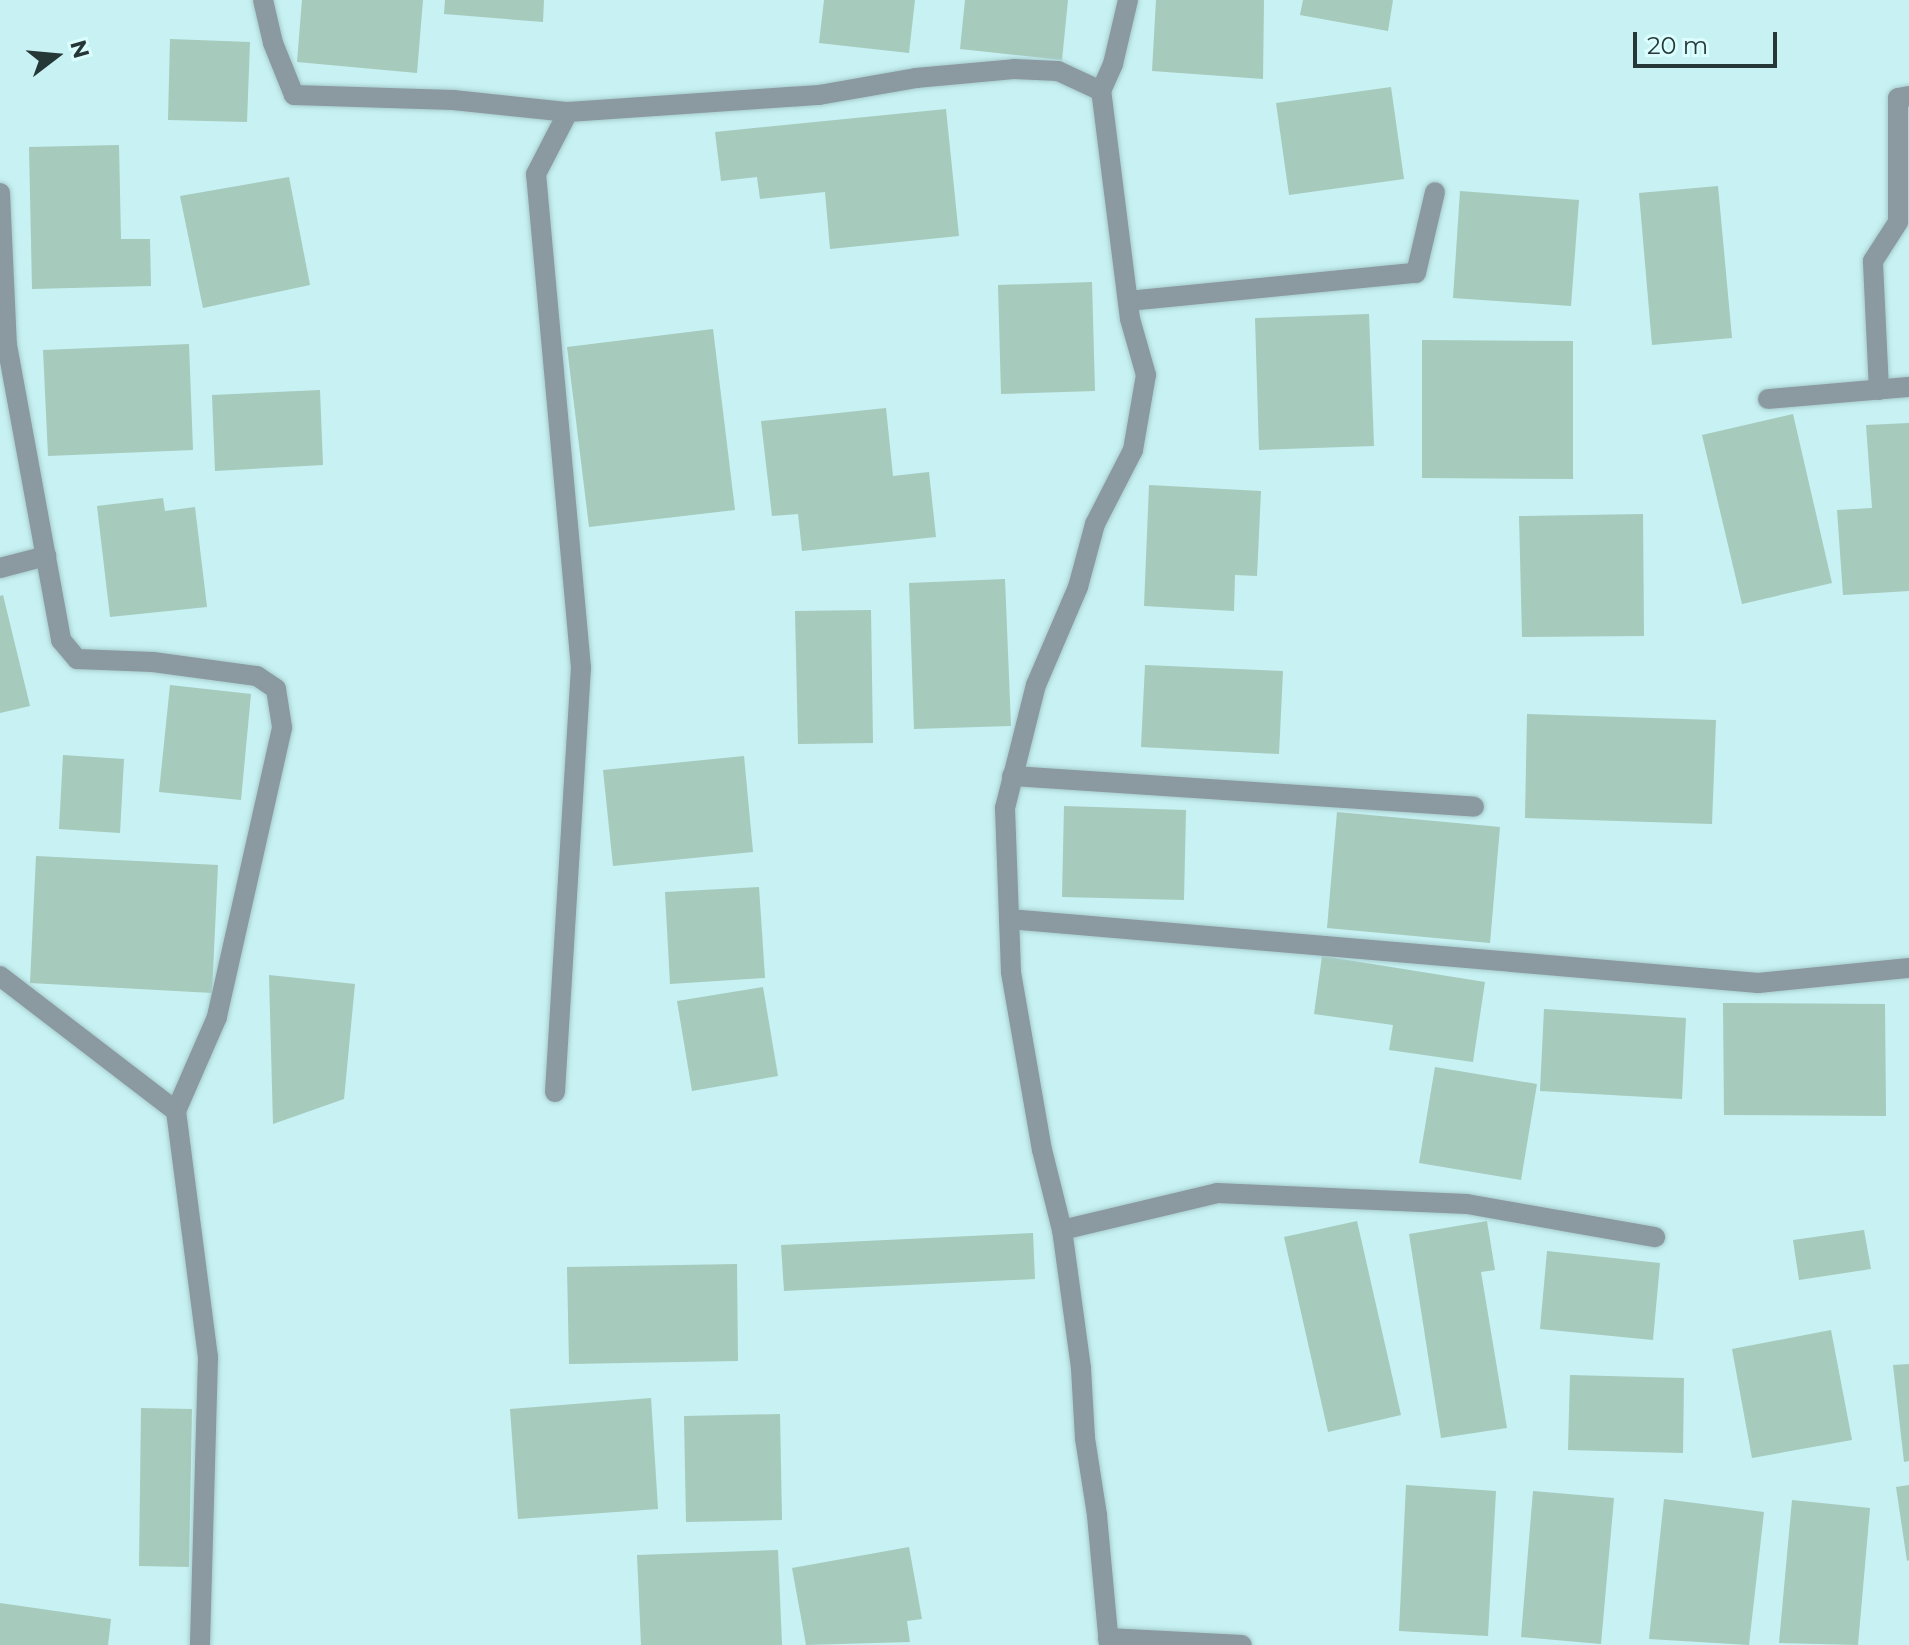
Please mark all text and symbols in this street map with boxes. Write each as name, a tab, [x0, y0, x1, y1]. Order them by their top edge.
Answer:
north arrow	[16, 16, 96, 96]
scale bar	[1637, 16, 1781, 66]
text: 20 m	[1647, 31, 1708, 60]
text: N	[64, 37, 95, 62]

